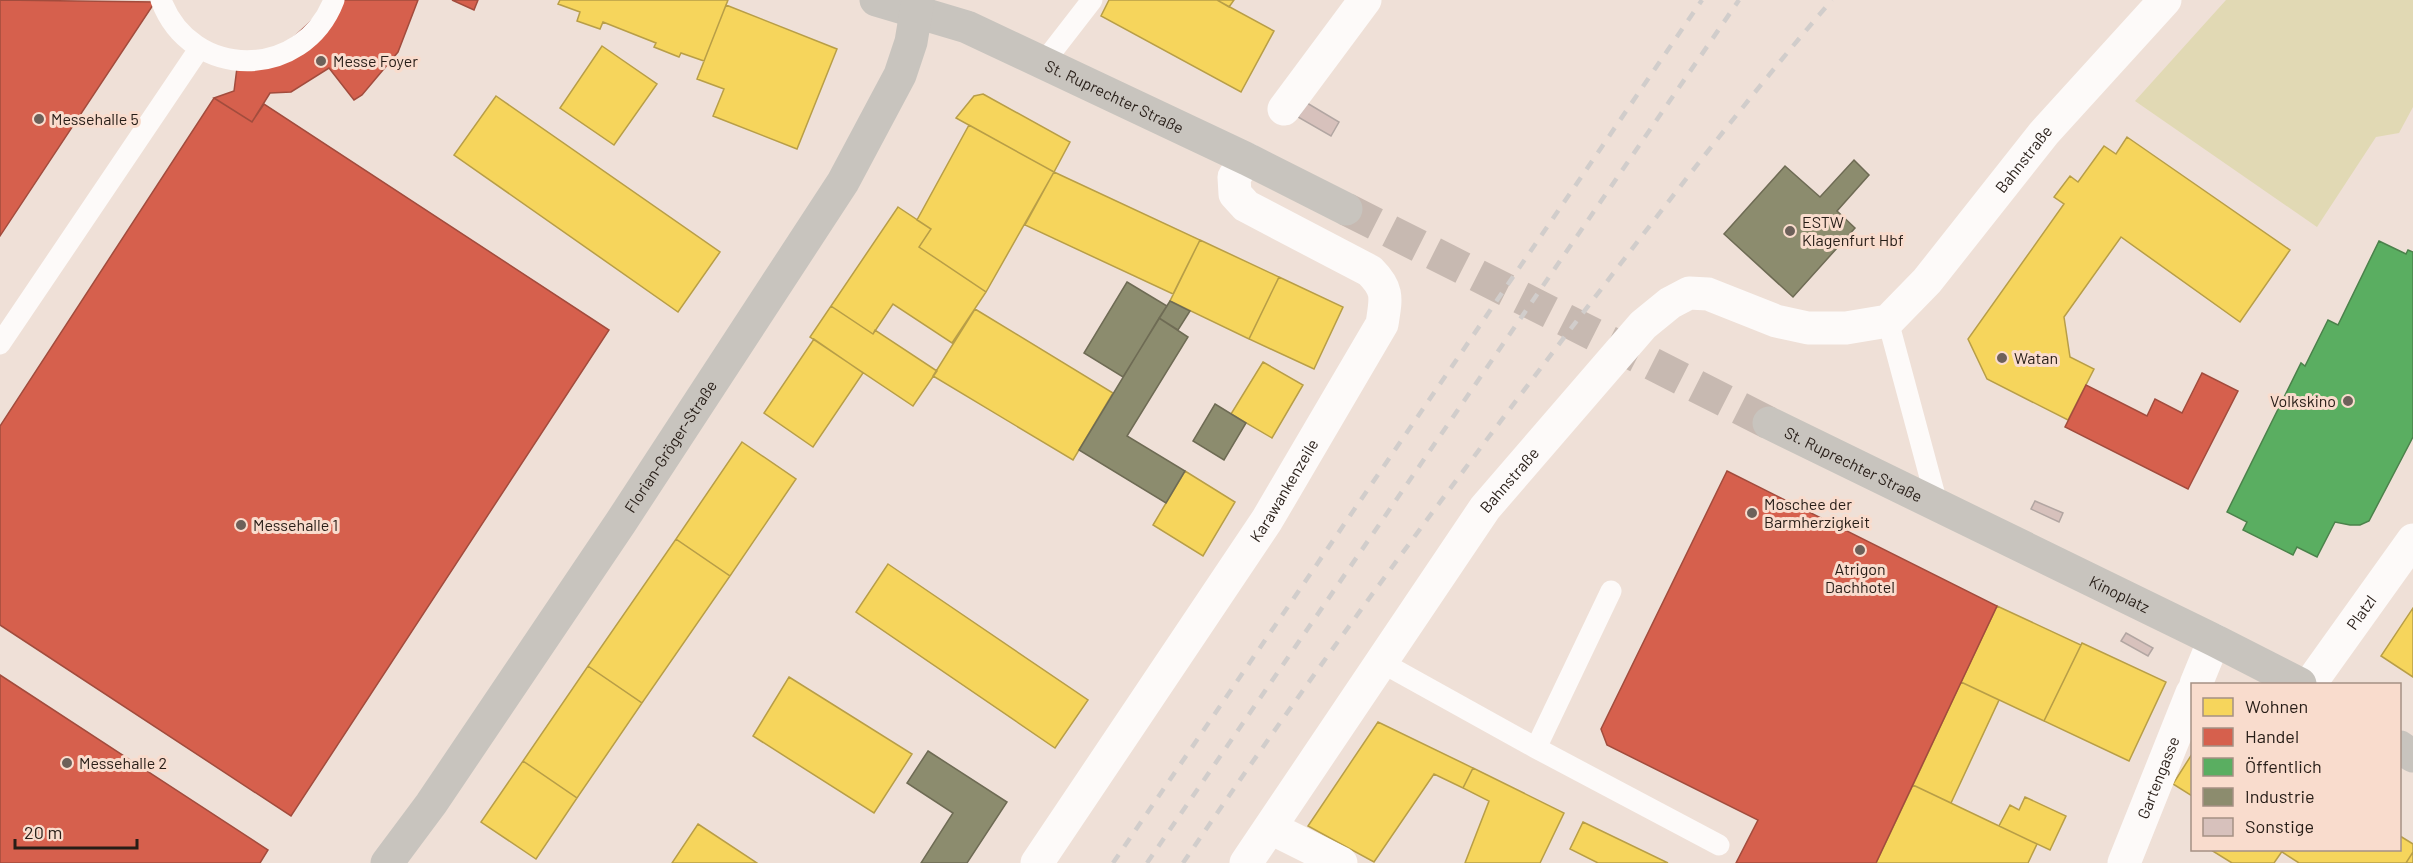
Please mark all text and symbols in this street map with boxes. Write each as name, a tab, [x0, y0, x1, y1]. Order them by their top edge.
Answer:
place label: Messe Foyer	[333, 51, 418, 70]
marker: Messe Foyer	[314, 54, 328, 68]
street label: St. Ruprechter Straße	[1042, 55, 1187, 137]
place label: Messehalle 5	[51, 109, 139, 128]
marker: Messehalle 5	[32, 112, 46, 126]
street label: Bahnstraße	[1991, 121, 2055, 196]
place label: ESTW Klagenfurt Hbf	[1802, 212, 1904, 249]
marker: ESTW Klagenfurt Hbf	[1783, 224, 1797, 238]
place label: Watan	[2014, 348, 2058, 367]
marker: Watan	[1995, 351, 2009, 365]
street label: Florian-Gröger-Straße	[620, 376, 720, 516]
place label: Volkskino	[2270, 391, 2336, 410]
marker: Volkskino	[2341, 394, 2355, 408]
street label: St. Ruprechter Straße	[1782, 422, 1926, 505]
street label: Karawankenzeile	[1245, 435, 1322, 545]
street label: Bahnstraße	[1475, 443, 1542, 516]
place label: Moschee der Barmherzigkeit	[1764, 494, 1870, 531]
marker: Moschee der Barmherzigkeit	[1745, 506, 1759, 520]
place label: Messehalle 1	[253, 515, 338, 534]
marker: Messehalle 1	[234, 518, 248, 532]
marker: Atrigon Dachhotel	[1853, 543, 1867, 557]
place label: Atrigon Dachhotel	[1825, 559, 1895, 596]
street label: Kinoplatz	[2087, 571, 2153, 616]
street label: Platzl	[2342, 591, 2380, 633]
legend	[2191, 683, 2401, 851]
text: Wohnen	[2245, 695, 2308, 717]
text: Handel	[2245, 725, 2299, 747]
street label: Gartengasse	[2133, 733, 2183, 821]
place label: Messehalle 2	[79, 753, 167, 772]
text: Öffentlich	[2245, 755, 2322, 777]
marker: Messehalle 2	[60, 756, 74, 770]
text: Industrie	[2245, 785, 2315, 807]
scale bar	[15, 812, 136, 850]
text: Sonstige	[2245, 815, 2314, 837]
text: 20 m	[24, 821, 62, 843]

